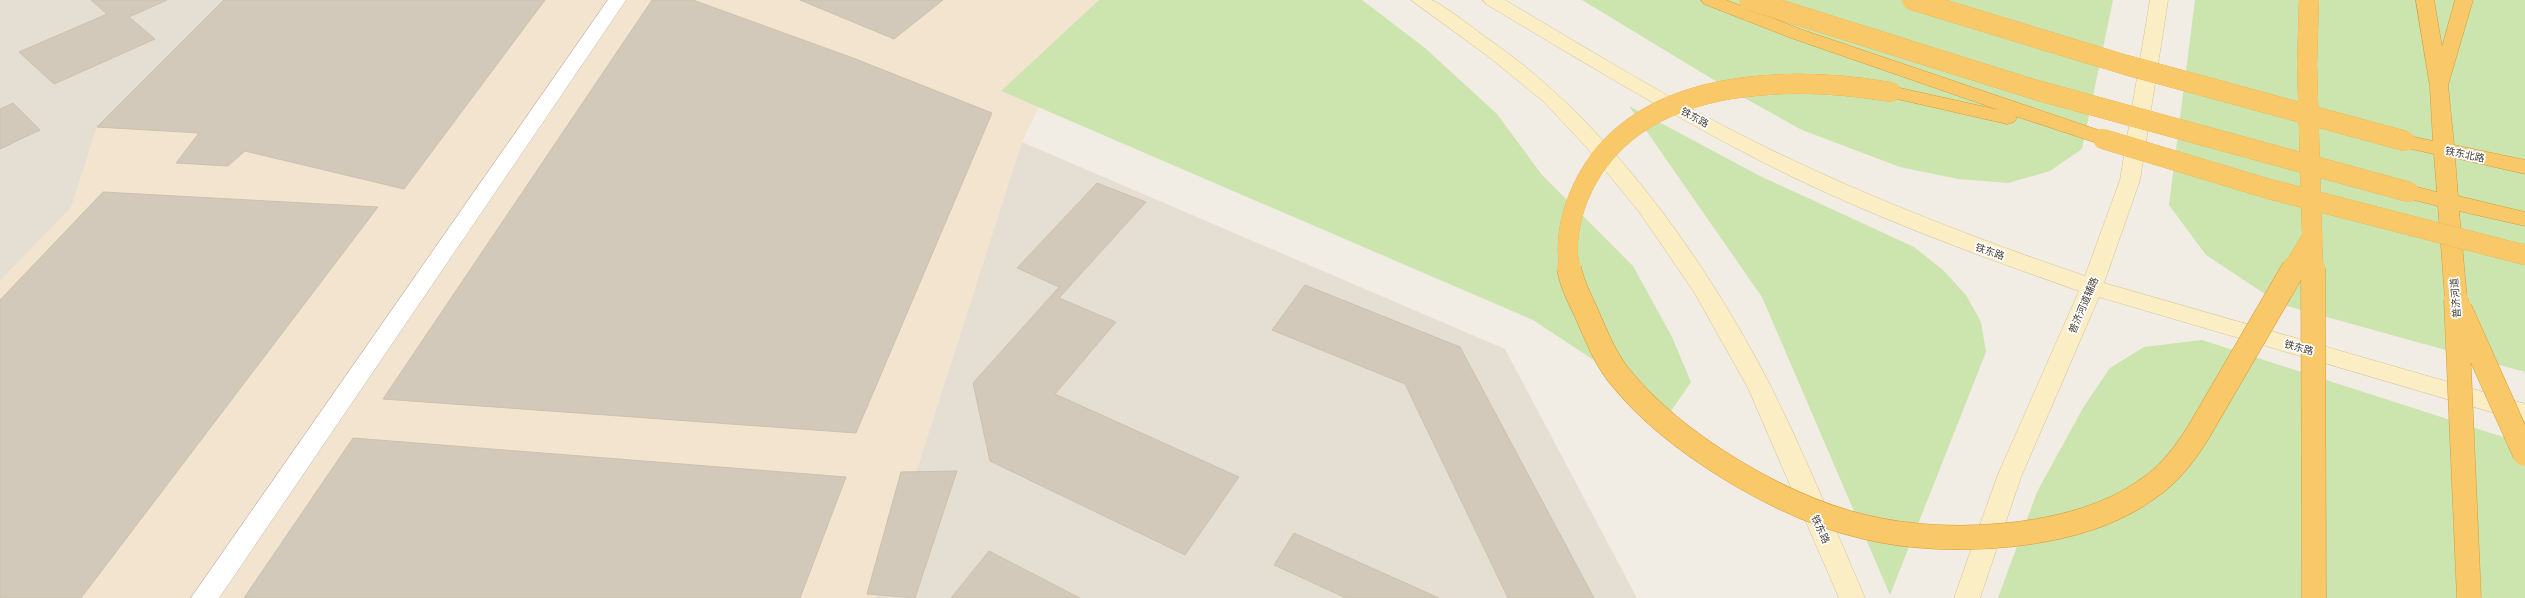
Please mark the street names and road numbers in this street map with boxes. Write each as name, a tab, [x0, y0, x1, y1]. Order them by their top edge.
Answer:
street label: 铁东路	[1678, 105, 1711, 130]
street label: 铁东北路	[2444, 144, 2486, 165]
street label: 铁东路	[1974, 240, 2006, 263]
street label: 普济河道辅路	[2066, 275, 2101, 335]
street label: 普济河道	[2448, 278, 2463, 318]
street label: 铁东路	[2283, 337, 2315, 358]
street label: 铁东路	[1809, 513, 1833, 546]

